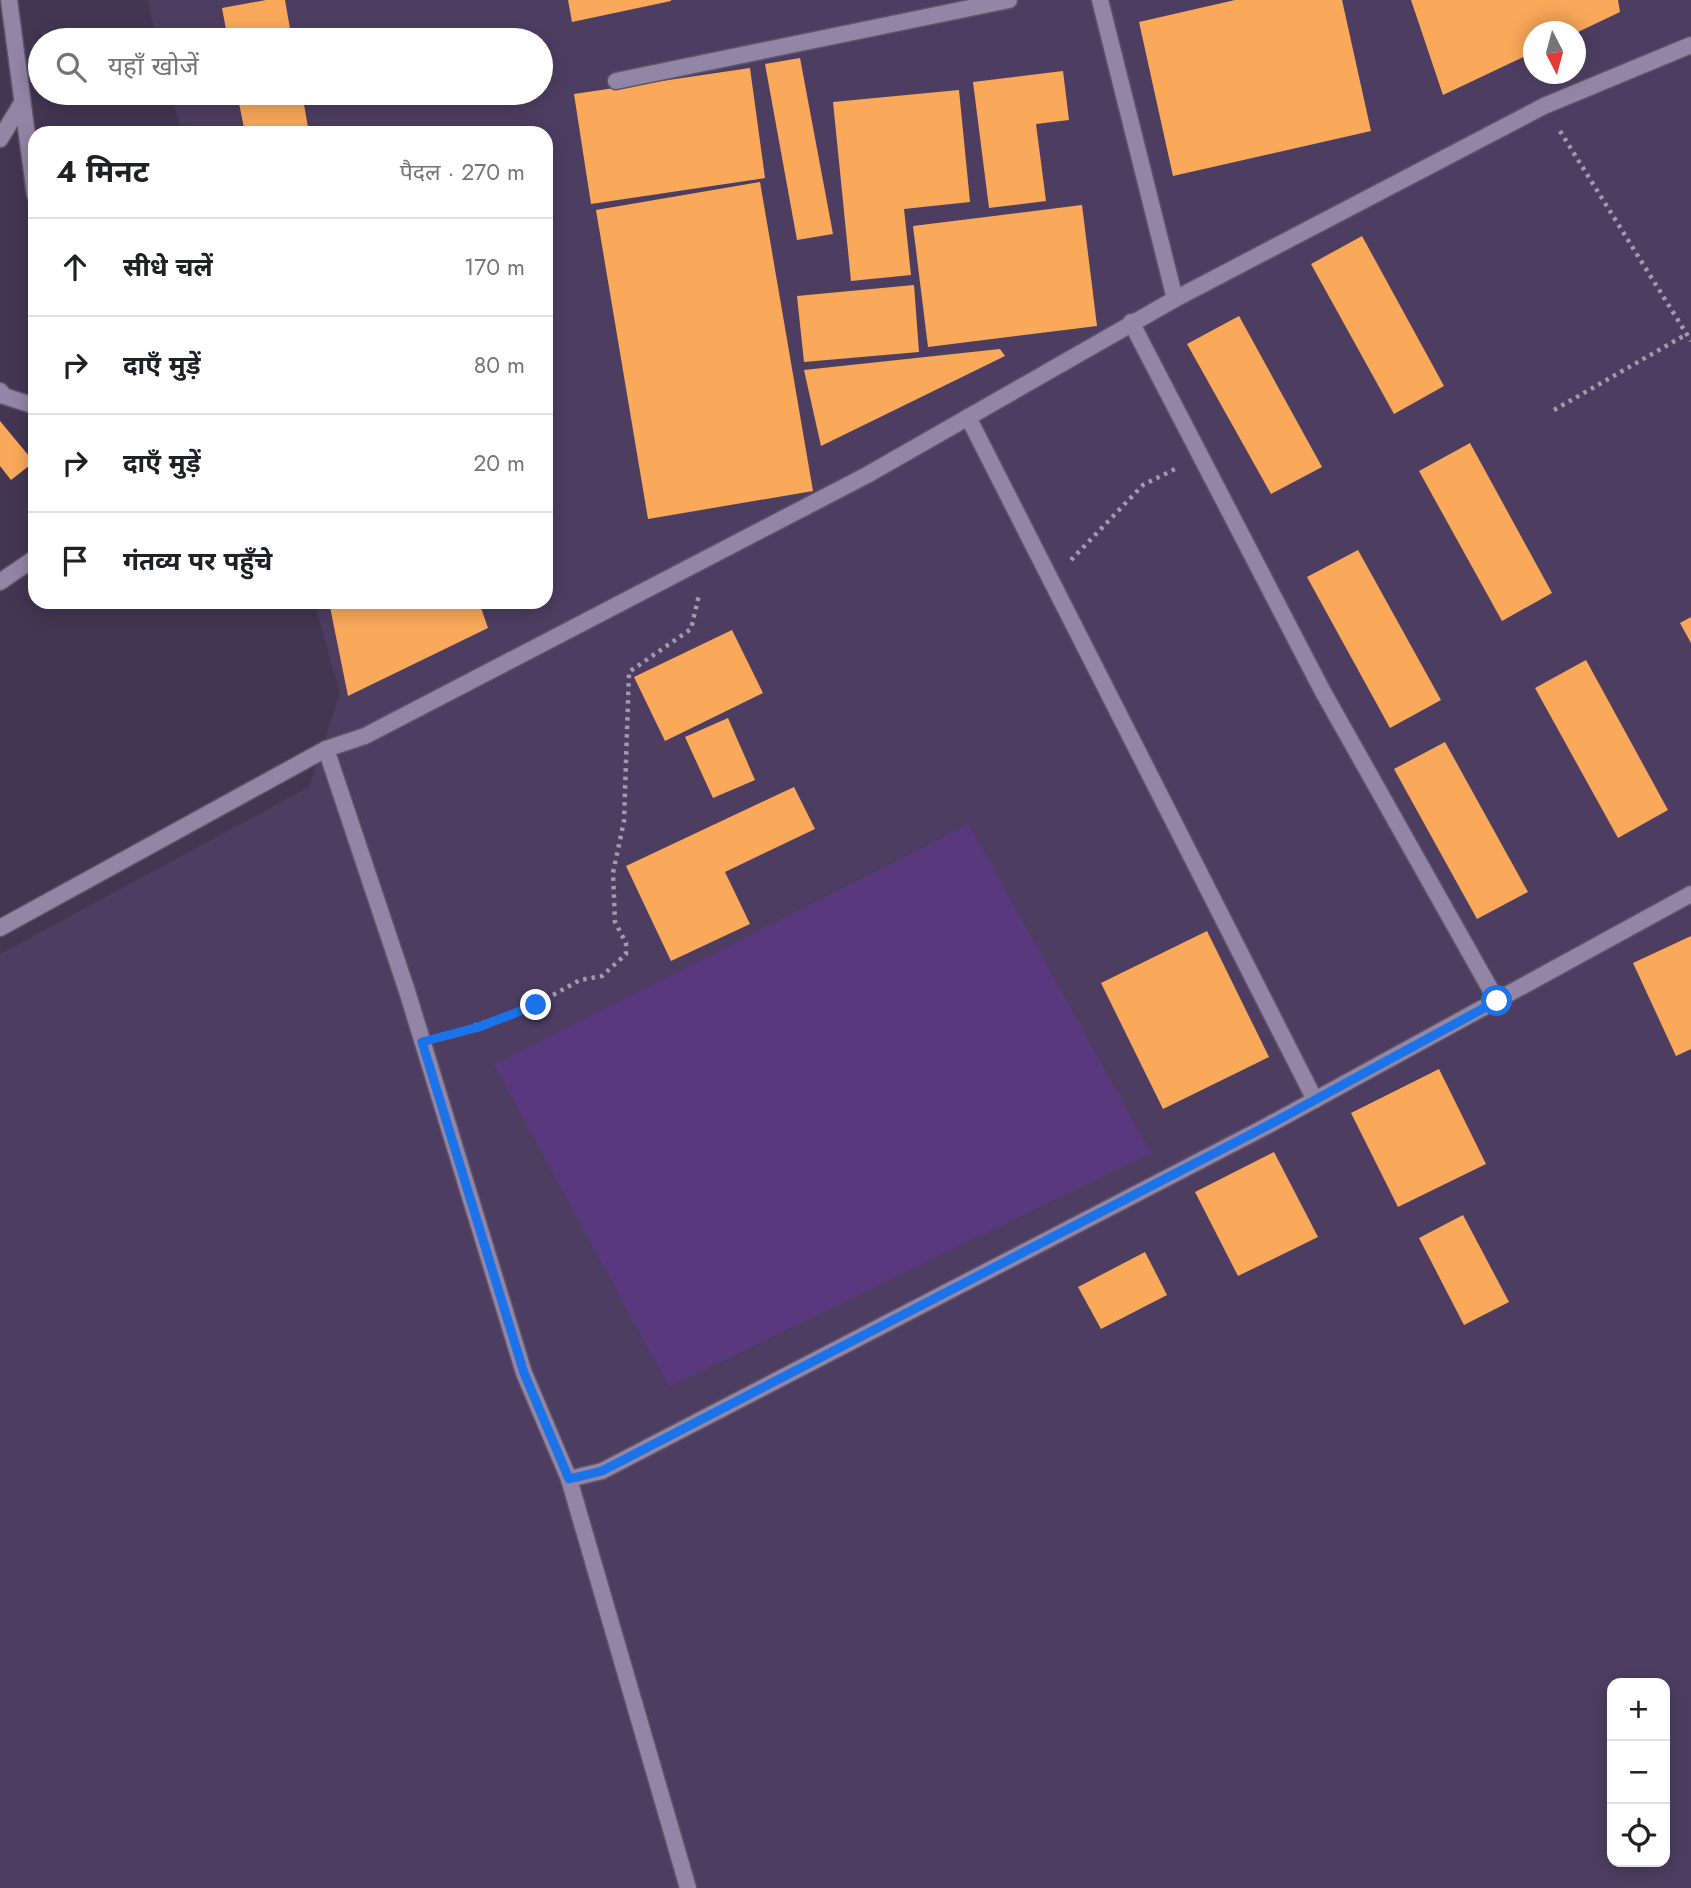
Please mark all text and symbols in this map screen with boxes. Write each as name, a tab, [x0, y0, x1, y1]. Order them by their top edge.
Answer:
north arrow	[1523, 21, 1586, 84]
search box	[28, 28, 553, 105]
text: यहाँ खोजें	[108, 47, 199, 85]
icon: search	[52, 48, 90, 86]
text: 4 मिनट	[56, 150, 149, 193]
text: पैदल · 270 m	[400, 155, 525, 189]
icon: ahead	[56, 248, 94, 286]
text: सीधे चलें	[123, 248, 213, 286]
text: 170 m	[464, 250, 525, 284]
icon: right	[56, 346, 94, 384]
text: दाएँ मुड़ें	[123, 346, 201, 384]
text: 80 m	[474, 348, 525, 382]
icon: right	[56, 444, 94, 482]
text: दाएँ मुड़ें	[123, 444, 201, 482]
text: 20 m	[473, 446, 525, 480]
icon: arrive	[56, 542, 94, 580]
text: गंतव्य पर पहुँचे	[123, 542, 272, 580]
route start	[1481, 985, 1512, 1016]
route end	[520, 989, 551, 1020]
map controls	[1607, 1678, 1670, 1867]
button: +	[1607, 1678, 1670, 1741]
button: −	[1607, 1741, 1670, 1804]
button: locate	[1607, 1804, 1670, 1867]

